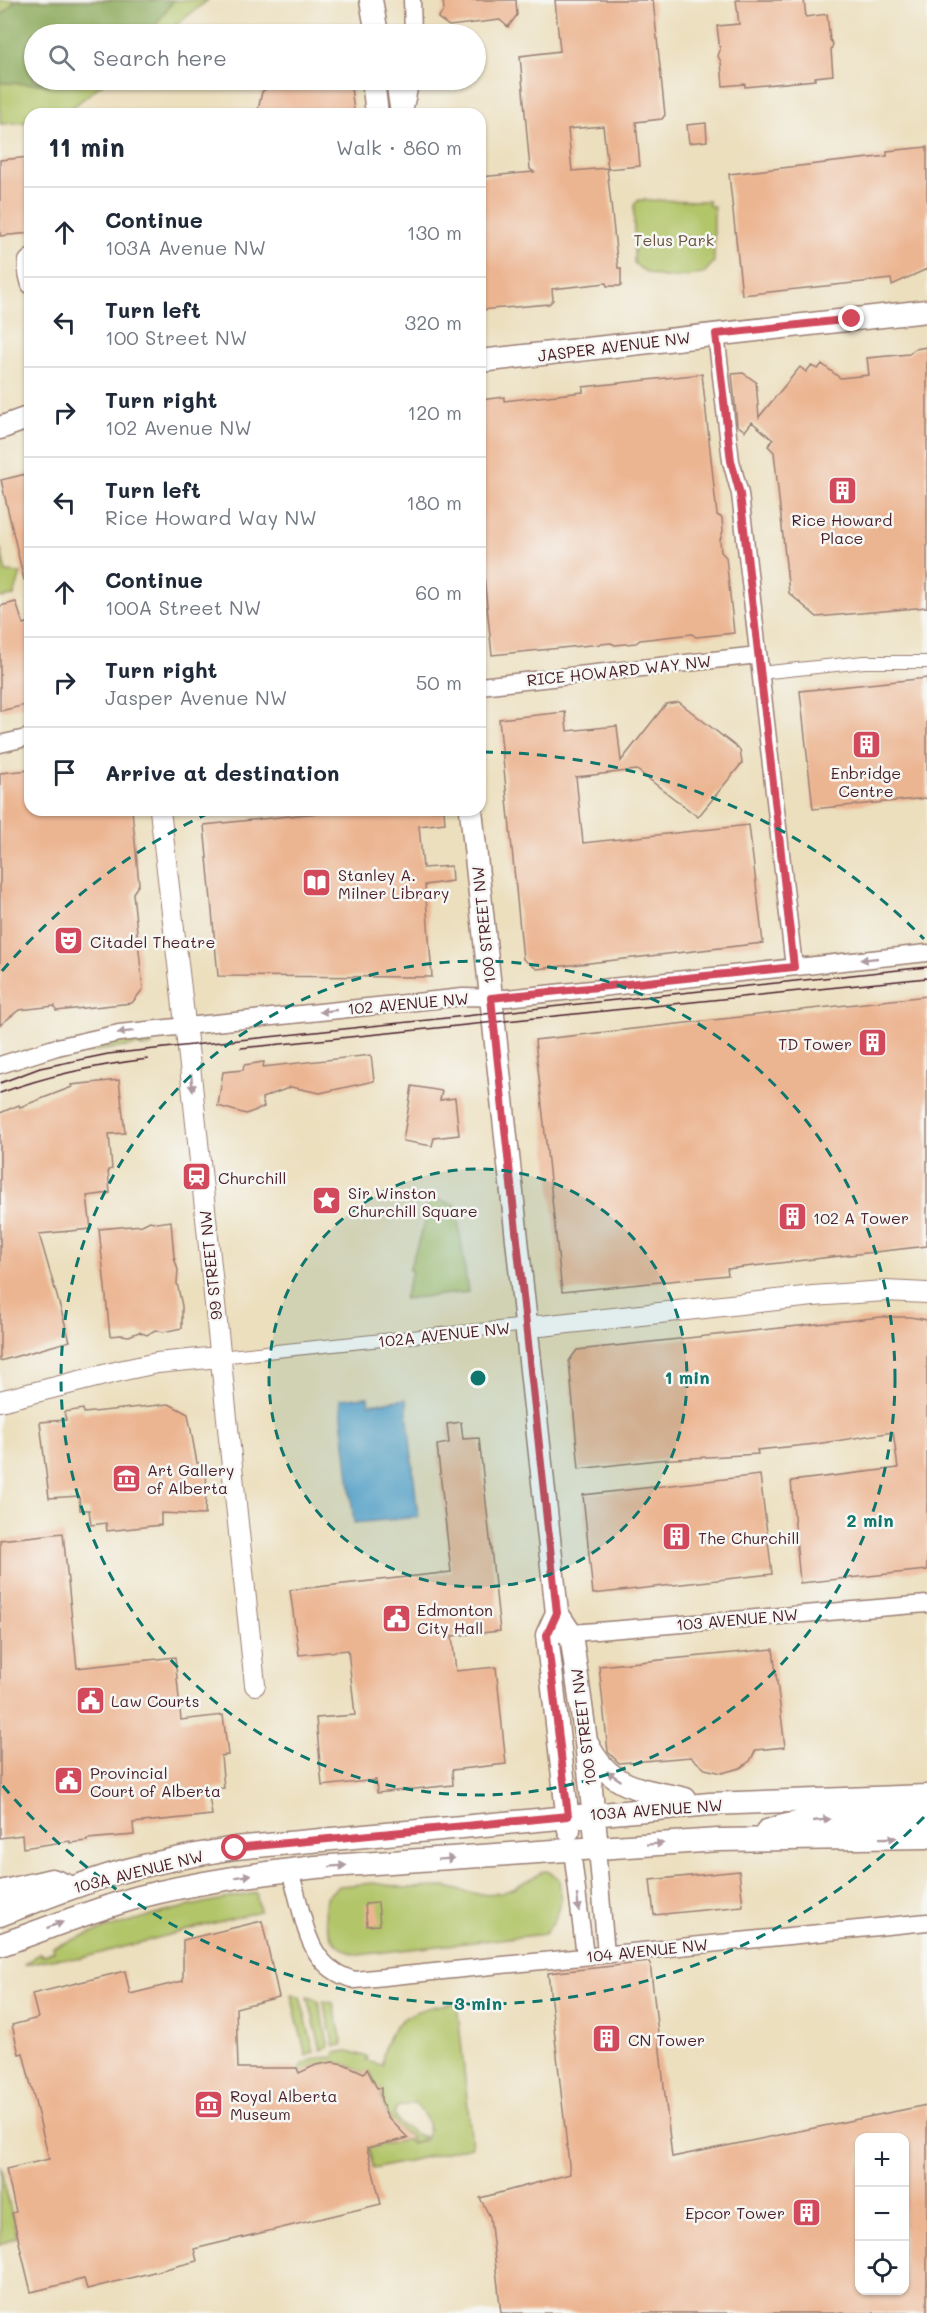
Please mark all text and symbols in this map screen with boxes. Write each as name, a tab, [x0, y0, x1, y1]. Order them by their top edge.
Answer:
search box	[24, 24, 486, 90]
icon: search	[45, 41, 78, 74]
text: Search here	[93, 43, 227, 72]
text: 11 min	[48, 130, 125, 164]
text: Walk · 860 m	[336, 134, 462, 160]
text: Continue	[105, 205, 203, 234]
icon: ahead	[48, 216, 81, 249]
text: 130 m	[407, 219, 462, 245]
park label: Telus Park	[634, 229, 714, 250]
text: 103A Avenue NW	[105, 234, 266, 260]
text: Turn left	[105, 295, 201, 324]
route end	[838, 305, 864, 331]
icon: left	[48, 306, 81, 339]
text: 320 m	[404, 309, 462, 335]
text: 100 Street NW	[105, 324, 247, 350]
street label: JASPER AVENUE NW	[536, 326, 692, 366]
text: Turn right	[105, 385, 217, 414]
icon: right	[48, 396, 81, 429]
text: 120 m	[407, 399, 462, 425]
text: 102 Avenue NW	[105, 414, 252, 440]
text: Turn left	[105, 475, 201, 504]
building icon: Rice Howard Place	[826, 475, 858, 507]
icon: left	[48, 486, 81, 519]
text: 180 m	[406, 489, 462, 515]
text: Rice Howard Way NW	[105, 504, 317, 530]
place label: Rice Howard Place	[791, 509, 893, 548]
text: Continue	[105, 565, 203, 594]
icon: ahead	[48, 576, 81, 609]
text: 60 m	[415, 579, 462, 605]
text: 100A Street NW	[105, 594, 261, 620]
street label: RICE HOWARD WAY NW	[526, 650, 712, 690]
text: Turn right	[105, 655, 217, 684]
icon: right	[48, 666, 81, 699]
text: 50 m	[416, 669, 462, 695]
text: Jasper Avenue NW	[105, 684, 287, 710]
building icon: Enbridge Centre	[850, 728, 882, 760]
icon: arrive	[48, 756, 81, 789]
text: Arrive at destination	[105, 758, 340, 787]
place label: Enbridge Centre	[831, 762, 901, 801]
place label: Stanley A. Milner Library	[338, 864, 449, 903]
street label: 100 STREET NW	[466, 865, 500, 985]
library icon: Stanley A. Milner Library	[301, 867, 333, 899]
theatre icon: Citadel Theatre	[53, 925, 85, 957]
place label: Citadel Theatre	[90, 931, 215, 952]
one-way arrow	[859, 954, 878, 964]
street label: 102 AVENUE NW	[346, 987, 470, 1019]
one-way arrow	[319, 1006, 338, 1015]
one-way arrow	[117, 1027, 136, 1037]
building icon: TD Tower	[857, 1027, 889, 1059]
place label: TD Tower	[778, 1033, 852, 1054]
one-way arrow	[187, 1073, 197, 1092]
station icon: Churchill	[181, 1161, 213, 1193]
place label: Churchill	[218, 1167, 287, 1188]
place label: Sir Winston Churchill Square	[348, 1182, 478, 1221]
place icon: Sir Winston Churchill Square	[311, 1185, 343, 1217]
building icon: 102 A Tower	[776, 1201, 808, 1233]
place label: 102 A Tower	[813, 1207, 909, 1228]
street label: 99 STREET NW	[194, 1209, 226, 1321]
street label: 102A AVENUE NW	[377, 1317, 511, 1351]
text: 1 min	[664, 1365, 710, 1389]
centre of rings	[468, 1368, 488, 1388]
place label: Art Gallery of Alberta	[147, 1459, 234, 1498]
museum icon: Art Gallery of Alberta	[110, 1462, 142, 1494]
text: 2 min	[846, 1508, 894, 1532]
building icon: The Churchill	[661, 1521, 693, 1553]
place label: The Churchill	[698, 1527, 800, 1548]
place label: Edmonton City Hall	[417, 1599, 493, 1638]
public building icon: Edmonton City Hall	[380, 1602, 412, 1634]
street label: 103 AVENUE NW	[675, 1603, 799, 1635]
street label: 100 STREET NW	[565, 1667, 601, 1787]
public building icon: Law Courts	[74, 1684, 106, 1716]
place label: Law Courts	[111, 1690, 199, 1711]
place label: Provincial Court of Alberta	[90, 1762, 221, 1801]
public building icon: Provincial Court of Alberta	[53, 1765, 85, 1797]
one-way arrow	[606, 1771, 622, 1782]
street label: 103A AVENUE NW	[589, 1794, 723, 1824]
one-way arrow	[813, 1816, 832, 1825]
one-way arrow	[879, 1833, 898, 1843]
route start	[221, 1834, 247, 1860]
one-way arrow	[645, 1839, 664, 1848]
street label: 103A AVENUE NW	[71, 1845, 205, 1897]
one-way arrow	[437, 1854, 456, 1863]
one-way arrow	[329, 1861, 348, 1871]
one-way arrow	[234, 1872, 253, 1881]
one-way arrow	[573, 1894, 583, 1913]
one-way arrow	[46, 1920, 64, 1930]
street label: 104 AVENUE NW	[585, 1933, 709, 1967]
text: 3 min	[454, 1991, 502, 2015]
building icon: CN Tower	[591, 2023, 623, 2055]
place label: CN Tower	[628, 2029, 705, 2050]
place label: Royal Alberta Museum	[230, 2085, 337, 2124]
museum icon: Royal Alberta Museum	[193, 2088, 225, 2120]
map controls	[855, 2133, 909, 2295]
button: +	[855, 2133, 909, 2187]
button: −	[855, 2187, 909, 2241]
building icon: Epcor Tower	[790, 2196, 822, 2228]
place label: Epcor Tower	[685, 2202, 785, 2223]
button: locate	[855, 2241, 909, 2295]

